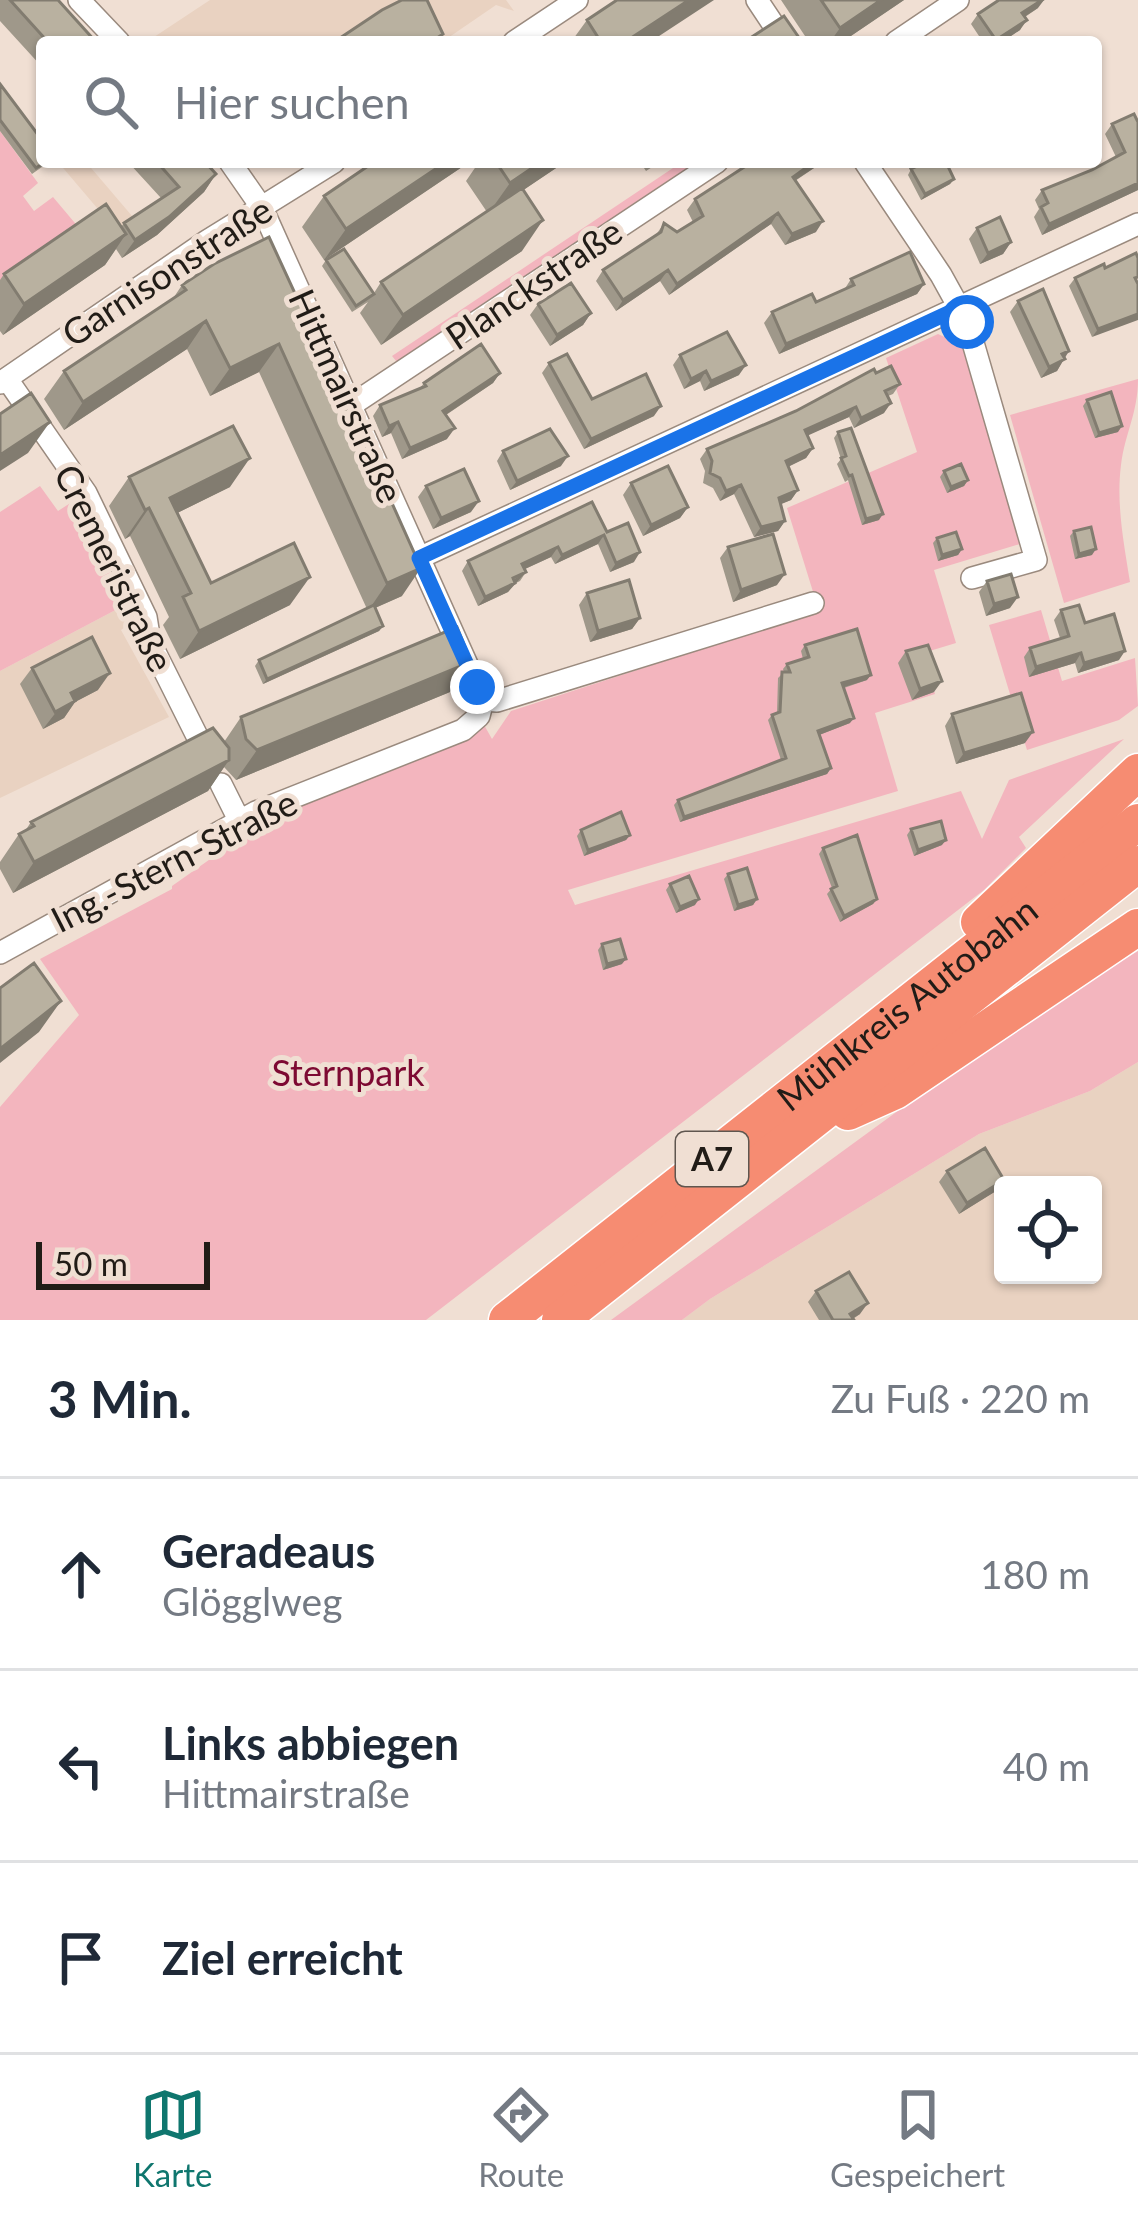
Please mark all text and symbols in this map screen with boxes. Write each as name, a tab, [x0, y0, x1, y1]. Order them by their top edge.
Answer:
search box	[36, 36, 1102, 168]
icon: search	[78, 69, 144, 135]
text: Hier suchen	[174, 75, 410, 129]
street label: Garnisonstraße	[53, 187, 280, 355]
street label: Planckstraße	[437, 208, 630, 358]
street label: Hittmairstraße	[280, 282, 414, 509]
route start	[940, 295, 994, 349]
street label: Cremeristraße	[46, 457, 184, 678]
route end	[450, 660, 504, 714]
street label: Ing.-Stern-Straße	[43, 779, 304, 941]
street label: Mühlkreis Autobahn	[768, 887, 1046, 1119]
park label: Sternpark	[271, 1050, 425, 1094]
road number: A7	[676, 1132, 748, 1186]
map controls	[994, 1176, 1102, 1284]
button: locate	[994, 1176, 1102, 1284]
scale bar	[36, 1236, 210, 1289]
text: 50 m	[54, 1243, 128, 1283]
text: 3 Min.	[48, 1368, 192, 1429]
text: Zu Fuß · 220 m	[831, 1375, 1090, 1421]
text: Geradeaus	[162, 1524, 375, 1578]
icon: ahead	[48, 1541, 114, 1607]
text: 180 m	[980, 1551, 1090, 1597]
text: Glögglweg	[162, 1578, 342, 1624]
text: Links abbiegen	[162, 1716, 459, 1770]
icon: left	[48, 1733, 114, 1799]
text: 40 m	[1003, 1743, 1090, 1789]
text: Hittmairstraße	[162, 1770, 410, 1816]
icon: arrive	[48, 1925, 114, 1991]
text: Ziel erreicht	[162, 1931, 403, 1985]
tab: Karte	[133, 2082, 212, 2194]
tab: Route	[478, 2082, 564, 2194]
tab: Gespeichert	[830, 2082, 1005, 2194]

